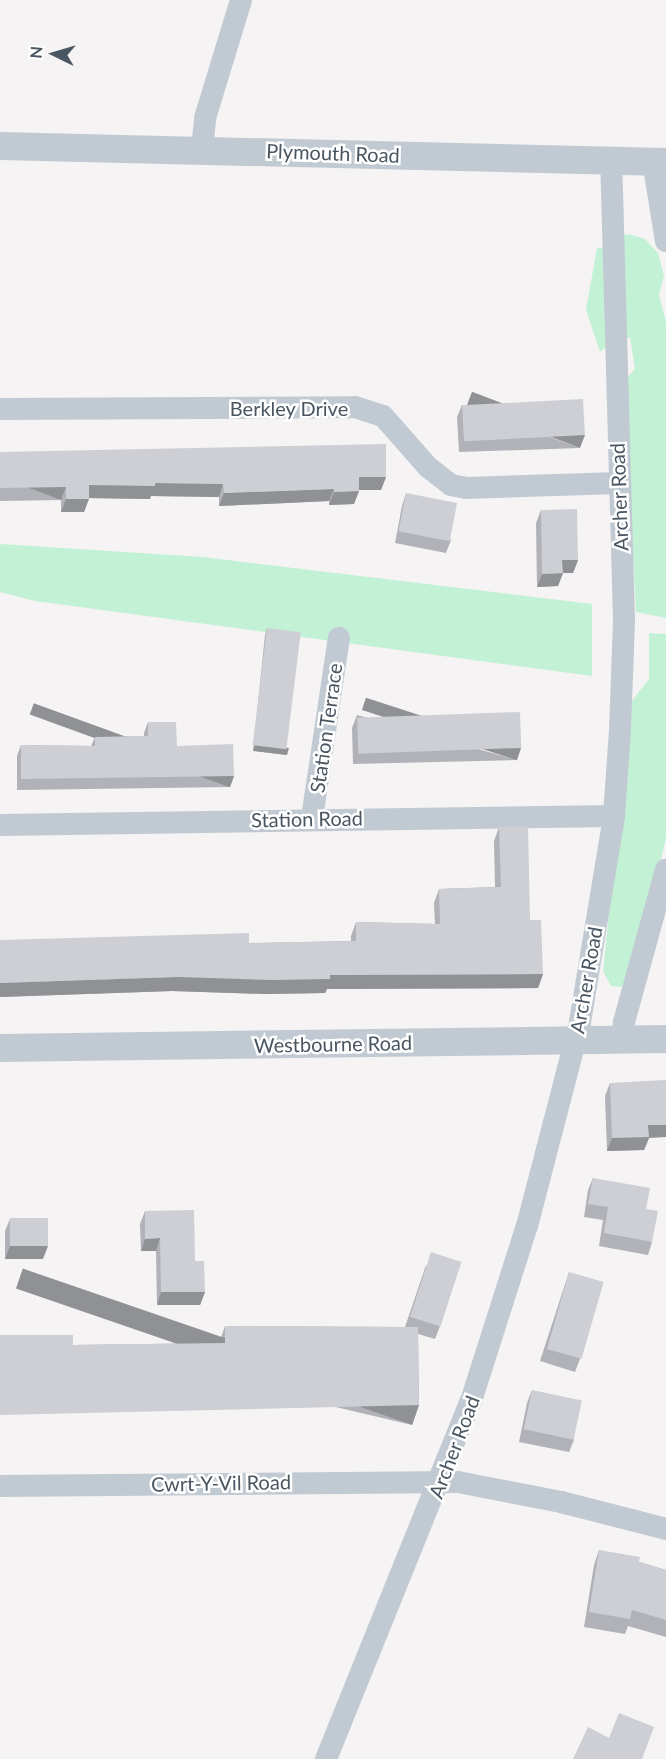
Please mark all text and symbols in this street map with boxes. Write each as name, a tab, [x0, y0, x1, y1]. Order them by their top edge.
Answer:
north arrow	[24, 24, 84, 84]
text: N	[26, 45, 46, 59]
street label: Plymouth Road	[266, 139, 400, 167]
street label: Berkley Drive	[230, 396, 348, 420]
street label: Archer Road	[605, 442, 633, 552]
street label: Station Terrace	[305, 661, 347, 795]
street label: Station Road	[251, 806, 363, 832]
street label: Archer Road	[565, 925, 607, 1035]
street label: Westbourne Road	[254, 1031, 412, 1057]
street label: Archer Road	[423, 1392, 485, 1502]
street label: Cwrt-Y-Vil Road	[151, 1470, 291, 1496]

